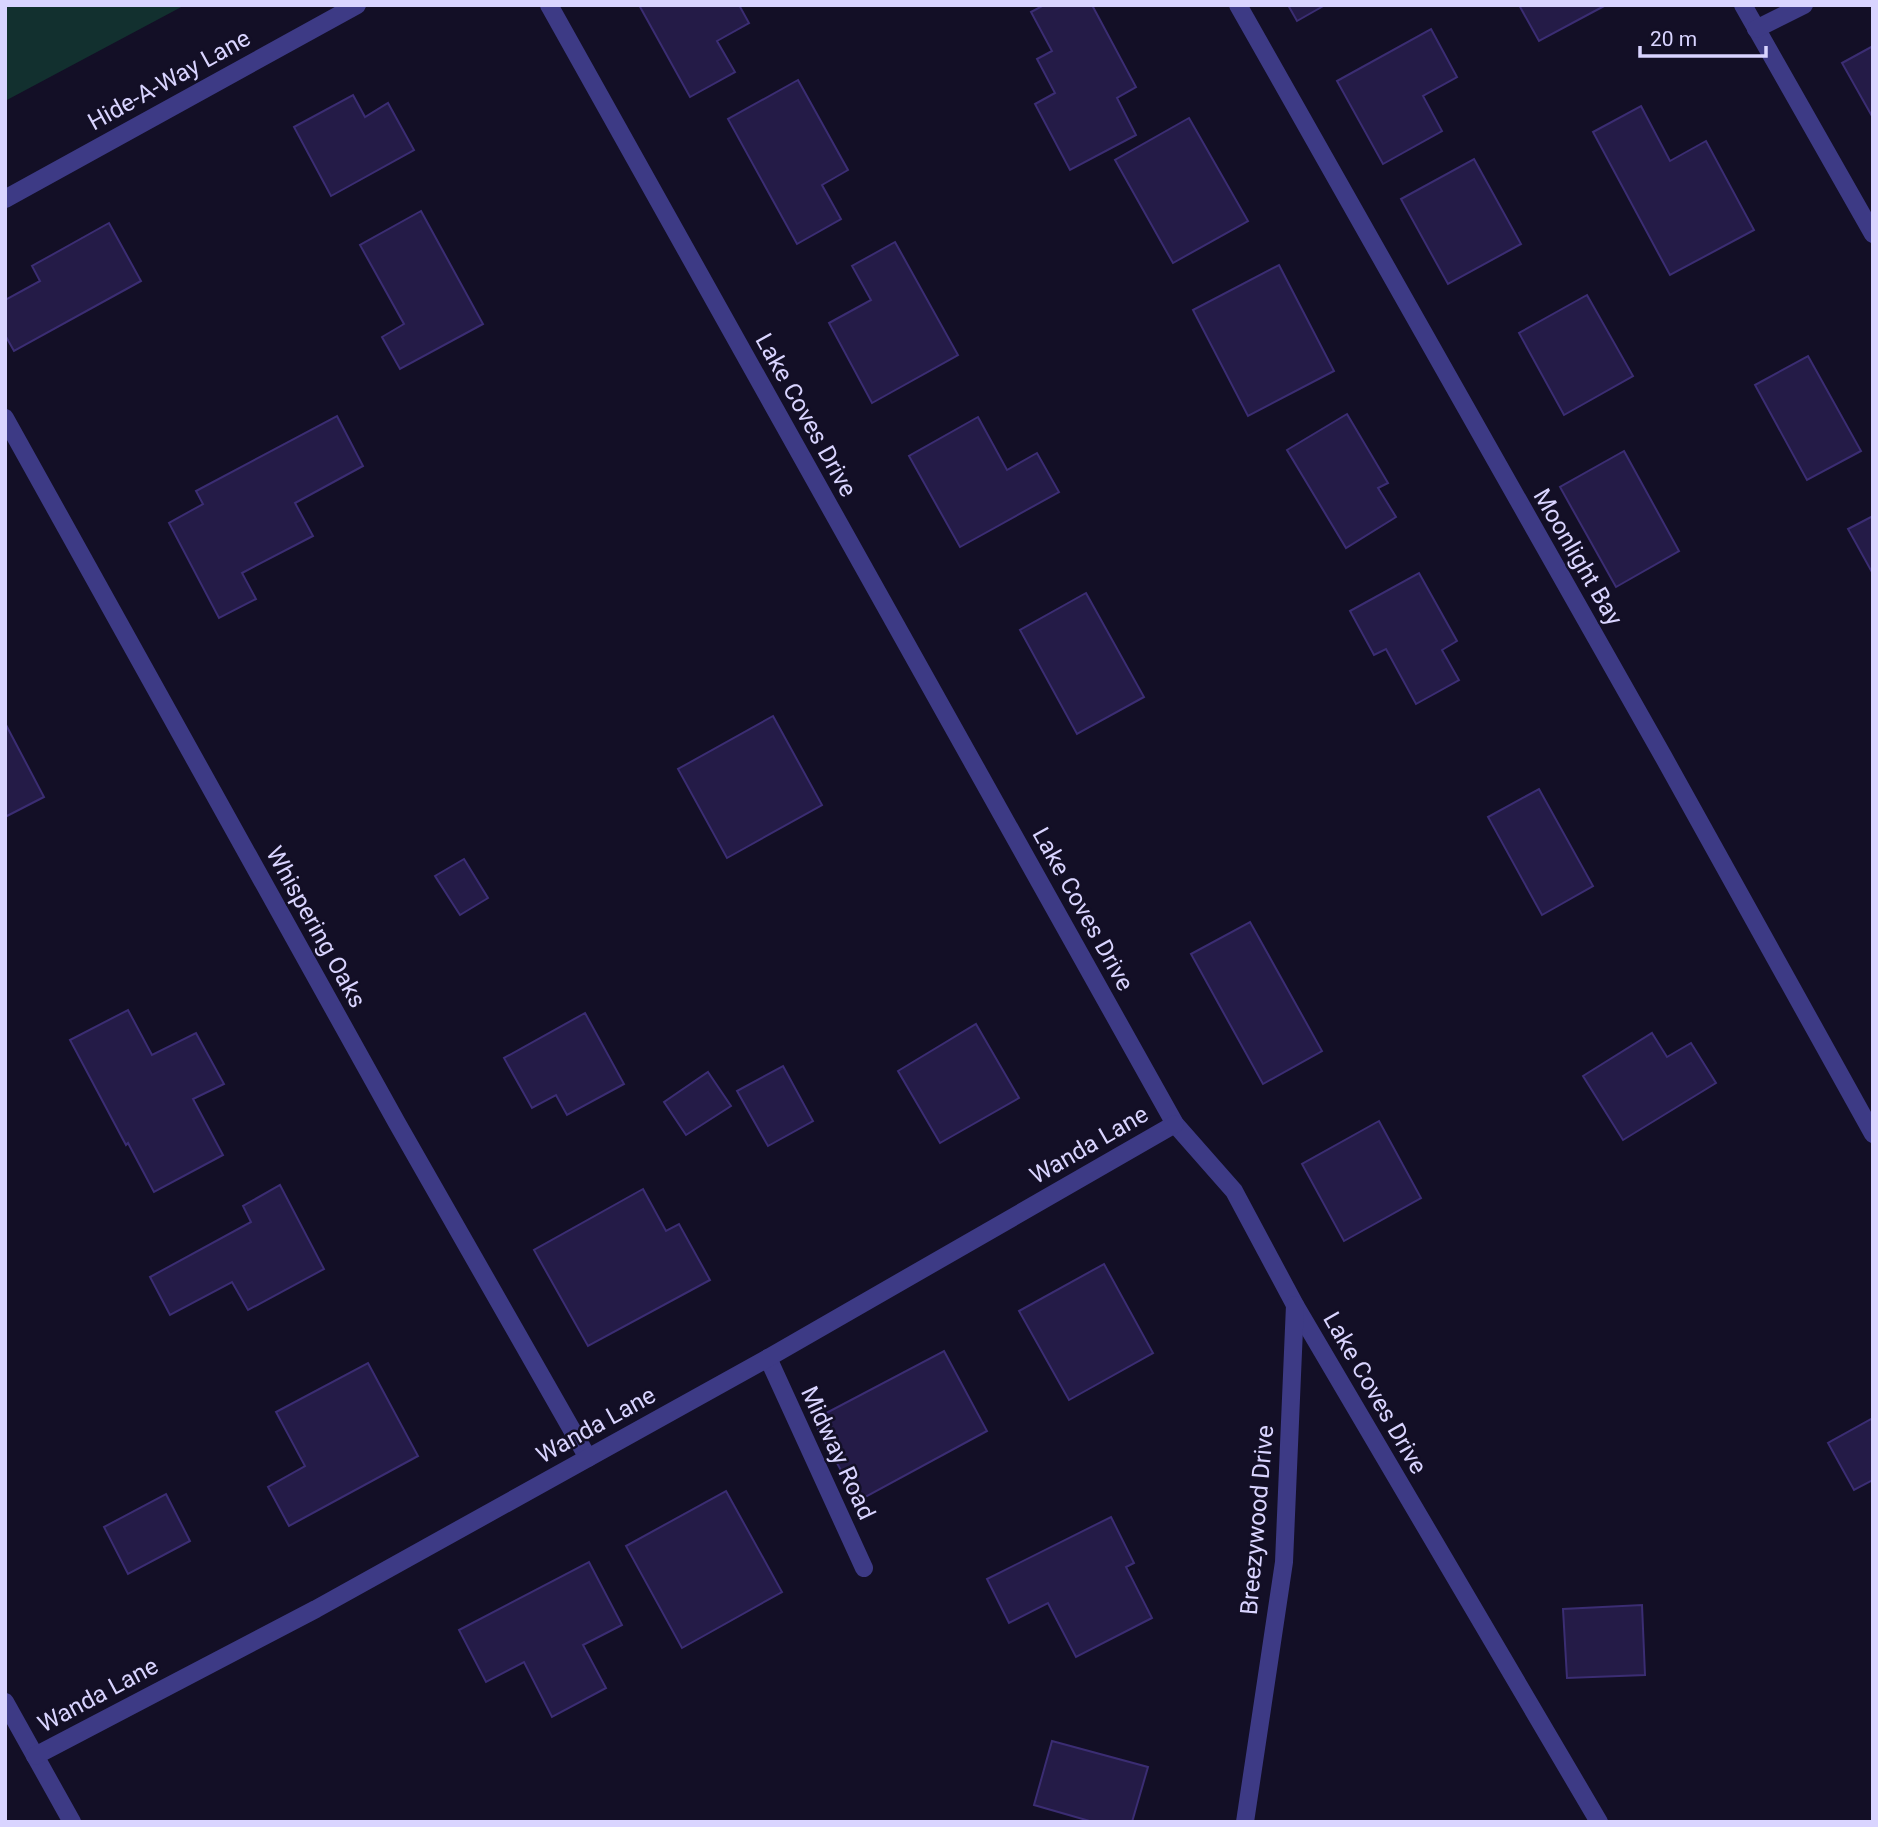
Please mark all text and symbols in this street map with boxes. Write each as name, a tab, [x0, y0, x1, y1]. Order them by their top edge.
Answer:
scale bar	[1640, 14, 1766, 58]
street label: Hide-A-Way Lane	[83, 24, 255, 136]
text: 20 m	[1650, 27, 1697, 51]
street label: Lake Coves Drive	[750, 329, 862, 501]
street label: Moonlight Bay	[1528, 484, 1629, 631]
street label: Lake Coves Drive	[1027, 823, 1139, 995]
street label: Whispering Oaks	[260, 842, 372, 1012]
street label: Wanda Lane	[1025, 1100, 1153, 1190]
street label: Lake Coves Drive	[1317, 1307, 1433, 1479]
street label: Wanda Lane	[532, 1381, 660, 1469]
street label: Midway Road	[795, 1382, 881, 1524]
street label: Breezywood Drive	[1235, 1424, 1279, 1616]
street label: Wanda Lane	[33, 1652, 163, 1738]

